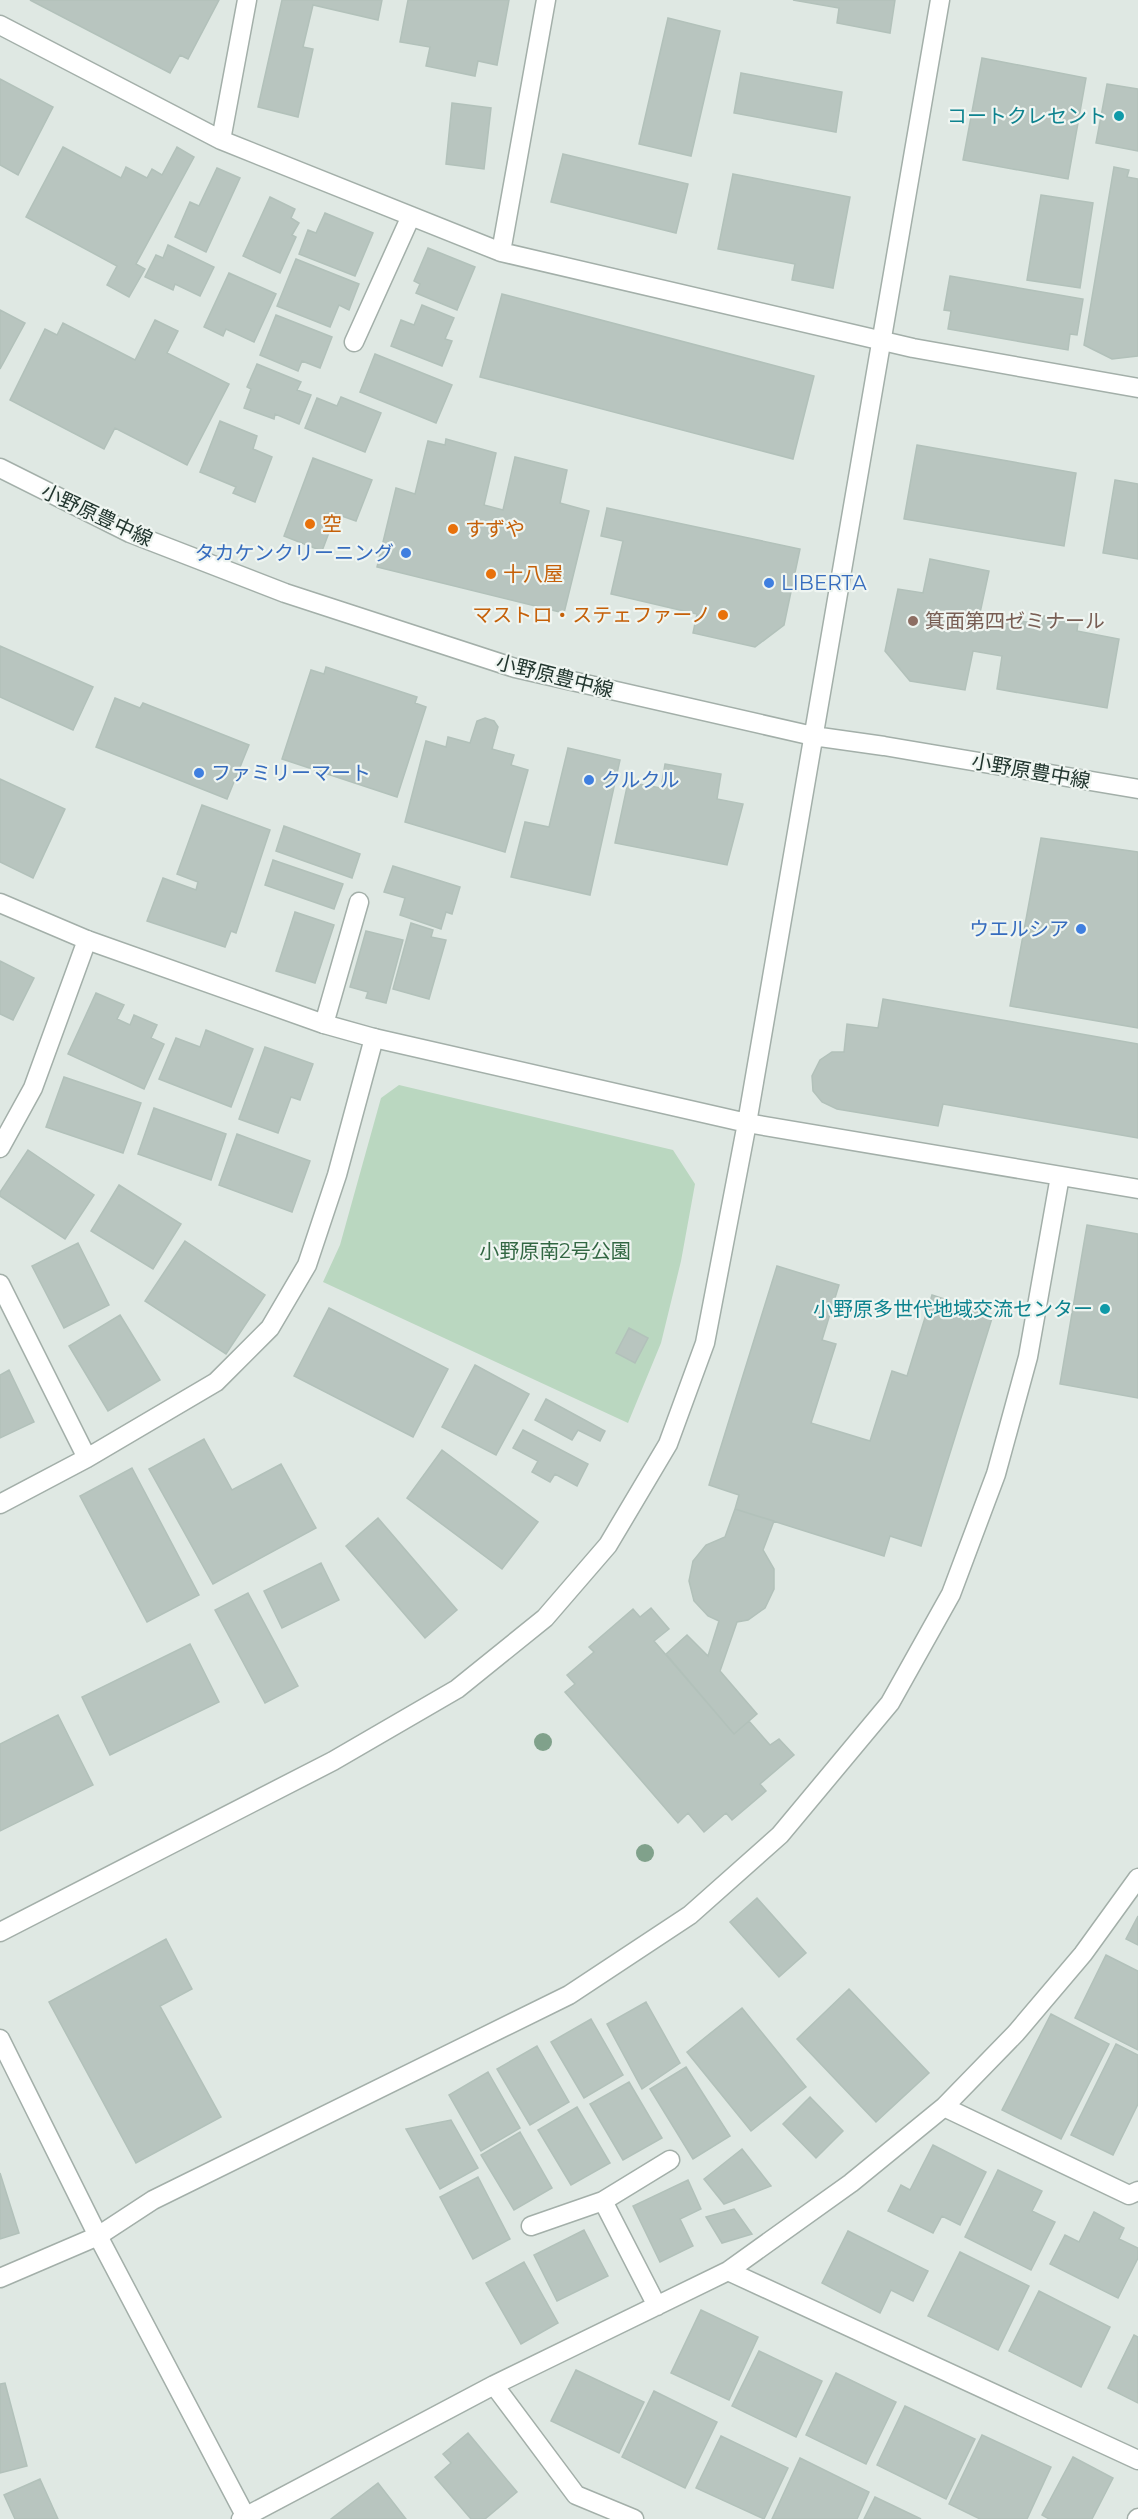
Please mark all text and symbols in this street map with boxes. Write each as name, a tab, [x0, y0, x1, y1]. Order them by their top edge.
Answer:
place label: コートクレセント	[947, 104, 1107, 128]
marker: コートクレセント	[1112, 109, 1126, 123]
street label: 小野原豊中線	[38, 479, 156, 551]
place label: 空	[322, 512, 342, 536]
marker: 空	[303, 517, 317, 531]
place label: すずや	[465, 517, 525, 541]
marker: すずや	[446, 522, 460, 536]
place label: タカケンクリーニング	[195, 541, 394, 565]
marker: タカケンクリーニング	[399, 546, 413, 560]
place label: 十八屋	[503, 562, 563, 586]
marker: 十八屋	[484, 567, 498, 581]
place label: LIBERTA	[781, 571, 867, 595]
marker: LIBERTA	[762, 576, 776, 590]
place label: マストロ・ステェファーノ	[472, 603, 711, 627]
marker: マストロ・ステェファーノ	[716, 608, 730, 622]
place label: 箕面第四ゼミナール	[925, 609, 1105, 633]
marker: 箕面第四ゼミナール	[906, 614, 920, 628]
street label: 小野原豊中線	[494, 650, 616, 702]
street label: 小野原豊中線	[970, 749, 1092, 793]
place label: ファミリーマート	[211, 761, 371, 785]
marker: ファミリーマート	[192, 766, 206, 780]
place label: クルクル	[601, 768, 680, 792]
marker: クルクル	[582, 773, 596, 787]
place label: ウエルシア	[969, 917, 1069, 941]
marker: ウエルシア	[1074, 922, 1088, 936]
park label: 小野原南2号公園	[479, 1239, 631, 1263]
place label: 小野原多世代地域交流センター	[813, 1297, 1093, 1321]
marker: 小野原多世代地域交流センター	[1098, 1302, 1112, 1316]

